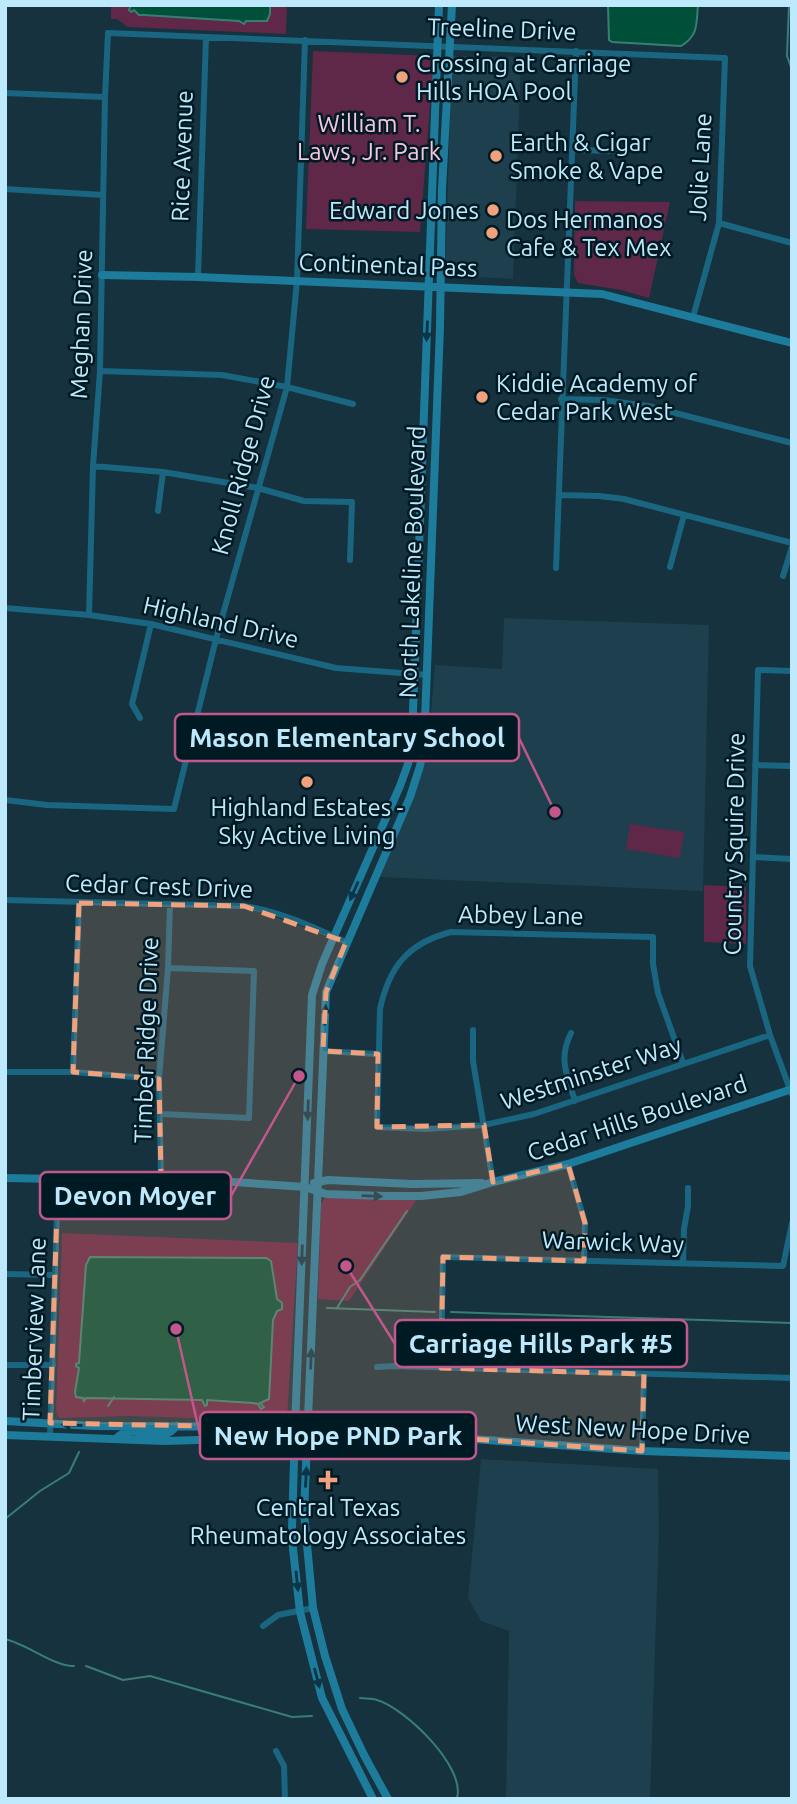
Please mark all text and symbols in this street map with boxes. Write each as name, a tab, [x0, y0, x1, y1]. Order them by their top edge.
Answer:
street label: Treeline Drive	[427, 13, 577, 45]
place label: Crossing at Carriage Hills HOA Pool	[416, 50, 631, 105]
marker: Crossing at Carriage Hills HOA Pool	[394, 69, 410, 85]
street label: Rice Avenue	[166, 90, 198, 222]
park label: William T. Laws, Jr. Park	[297, 110, 441, 165]
street label: Jolie Lane	[684, 112, 716, 222]
place label: Earth & Cigar Smoke & Vape	[510, 129, 663, 184]
marker: Earth & Cigar Smoke & Vape	[488, 148, 504, 164]
place label: Edward Jones	[329, 197, 479, 224]
marker: Edward Jones	[485, 202, 501, 218]
place label: Dos Hermanos Cafe & Tex Mex	[506, 206, 671, 261]
marker: Dos Hermanos Cafe & Tex Mex	[484, 225, 500, 241]
street label: Continental Pass	[298, 248, 478, 282]
street label: Meghan Drive	[65, 249, 97, 399]
one-way arrow	[421, 320, 432, 342]
place label: Kiddie Academy of Cedar Park West	[496, 370, 698, 425]
street label: Knoll Ridge Drive	[206, 372, 280, 558]
marker: Kiddie Academy of Cedar Park West	[474, 389, 490, 405]
street label: North Lakeline Boulevard	[394, 425, 430, 699]
street label: Highland Drive	[141, 591, 301, 653]
callout: Mason Elementary School	[175, 714, 519, 761]
text: Mason Elementary School	[189, 723, 505, 752]
street label: Country Squire Drive	[719, 732, 749, 956]
marker: Highland Estates - Sky Active Living	[299, 774, 315, 790]
place label: Highland Estates - Sky Active Living	[210, 794, 404, 849]
street label: Cedar Crest Drive	[65, 869, 253, 903]
one-way arrow	[348, 880, 359, 901]
street label: Abbey Lane	[458, 900, 584, 930]
street label: Timber Ridge Drive	[129, 936, 163, 1144]
one-way arrow	[319, 1004, 330, 1026]
street label: Westminster Way	[497, 1031, 685, 1115]
street label: Cedar Hills Boulevard	[524, 1070, 750, 1166]
one-way arrow	[303, 1099, 314, 1121]
callout: Devon Moyer	[40, 1172, 231, 1219]
text: Devon Moyer	[54, 1181, 216, 1210]
one-way arrow	[361, 1190, 383, 1201]
street label: Warwick Way	[541, 1226, 685, 1258]
street label: Timberview Lane	[17, 1237, 51, 1421]
one-way arrow	[297, 1244, 308, 1266]
callout: Carriage Hills Park #5	[395, 1320, 687, 1367]
text: Carriage Hills Park #5	[409, 1329, 673, 1358]
one-way arrow	[305, 1347, 316, 1369]
street label: West New Hope Drive	[515, 1409, 751, 1449]
callout: New Hope PND Park	[200, 1412, 476, 1459]
one-way arrow	[61, 1419, 83, 1430]
text: New Hope PND Park	[214, 1421, 463, 1450]
one-way arrow	[301, 1466, 312, 1488]
marker: Central Texas Rheumatology Associates	[318, 1470, 338, 1490]
place label: Central Texas Rheumatology Associates	[190, 1494, 466, 1549]
one-way arrow	[291, 1570, 302, 1592]
one-way arrow	[312, 1667, 323, 1689]

